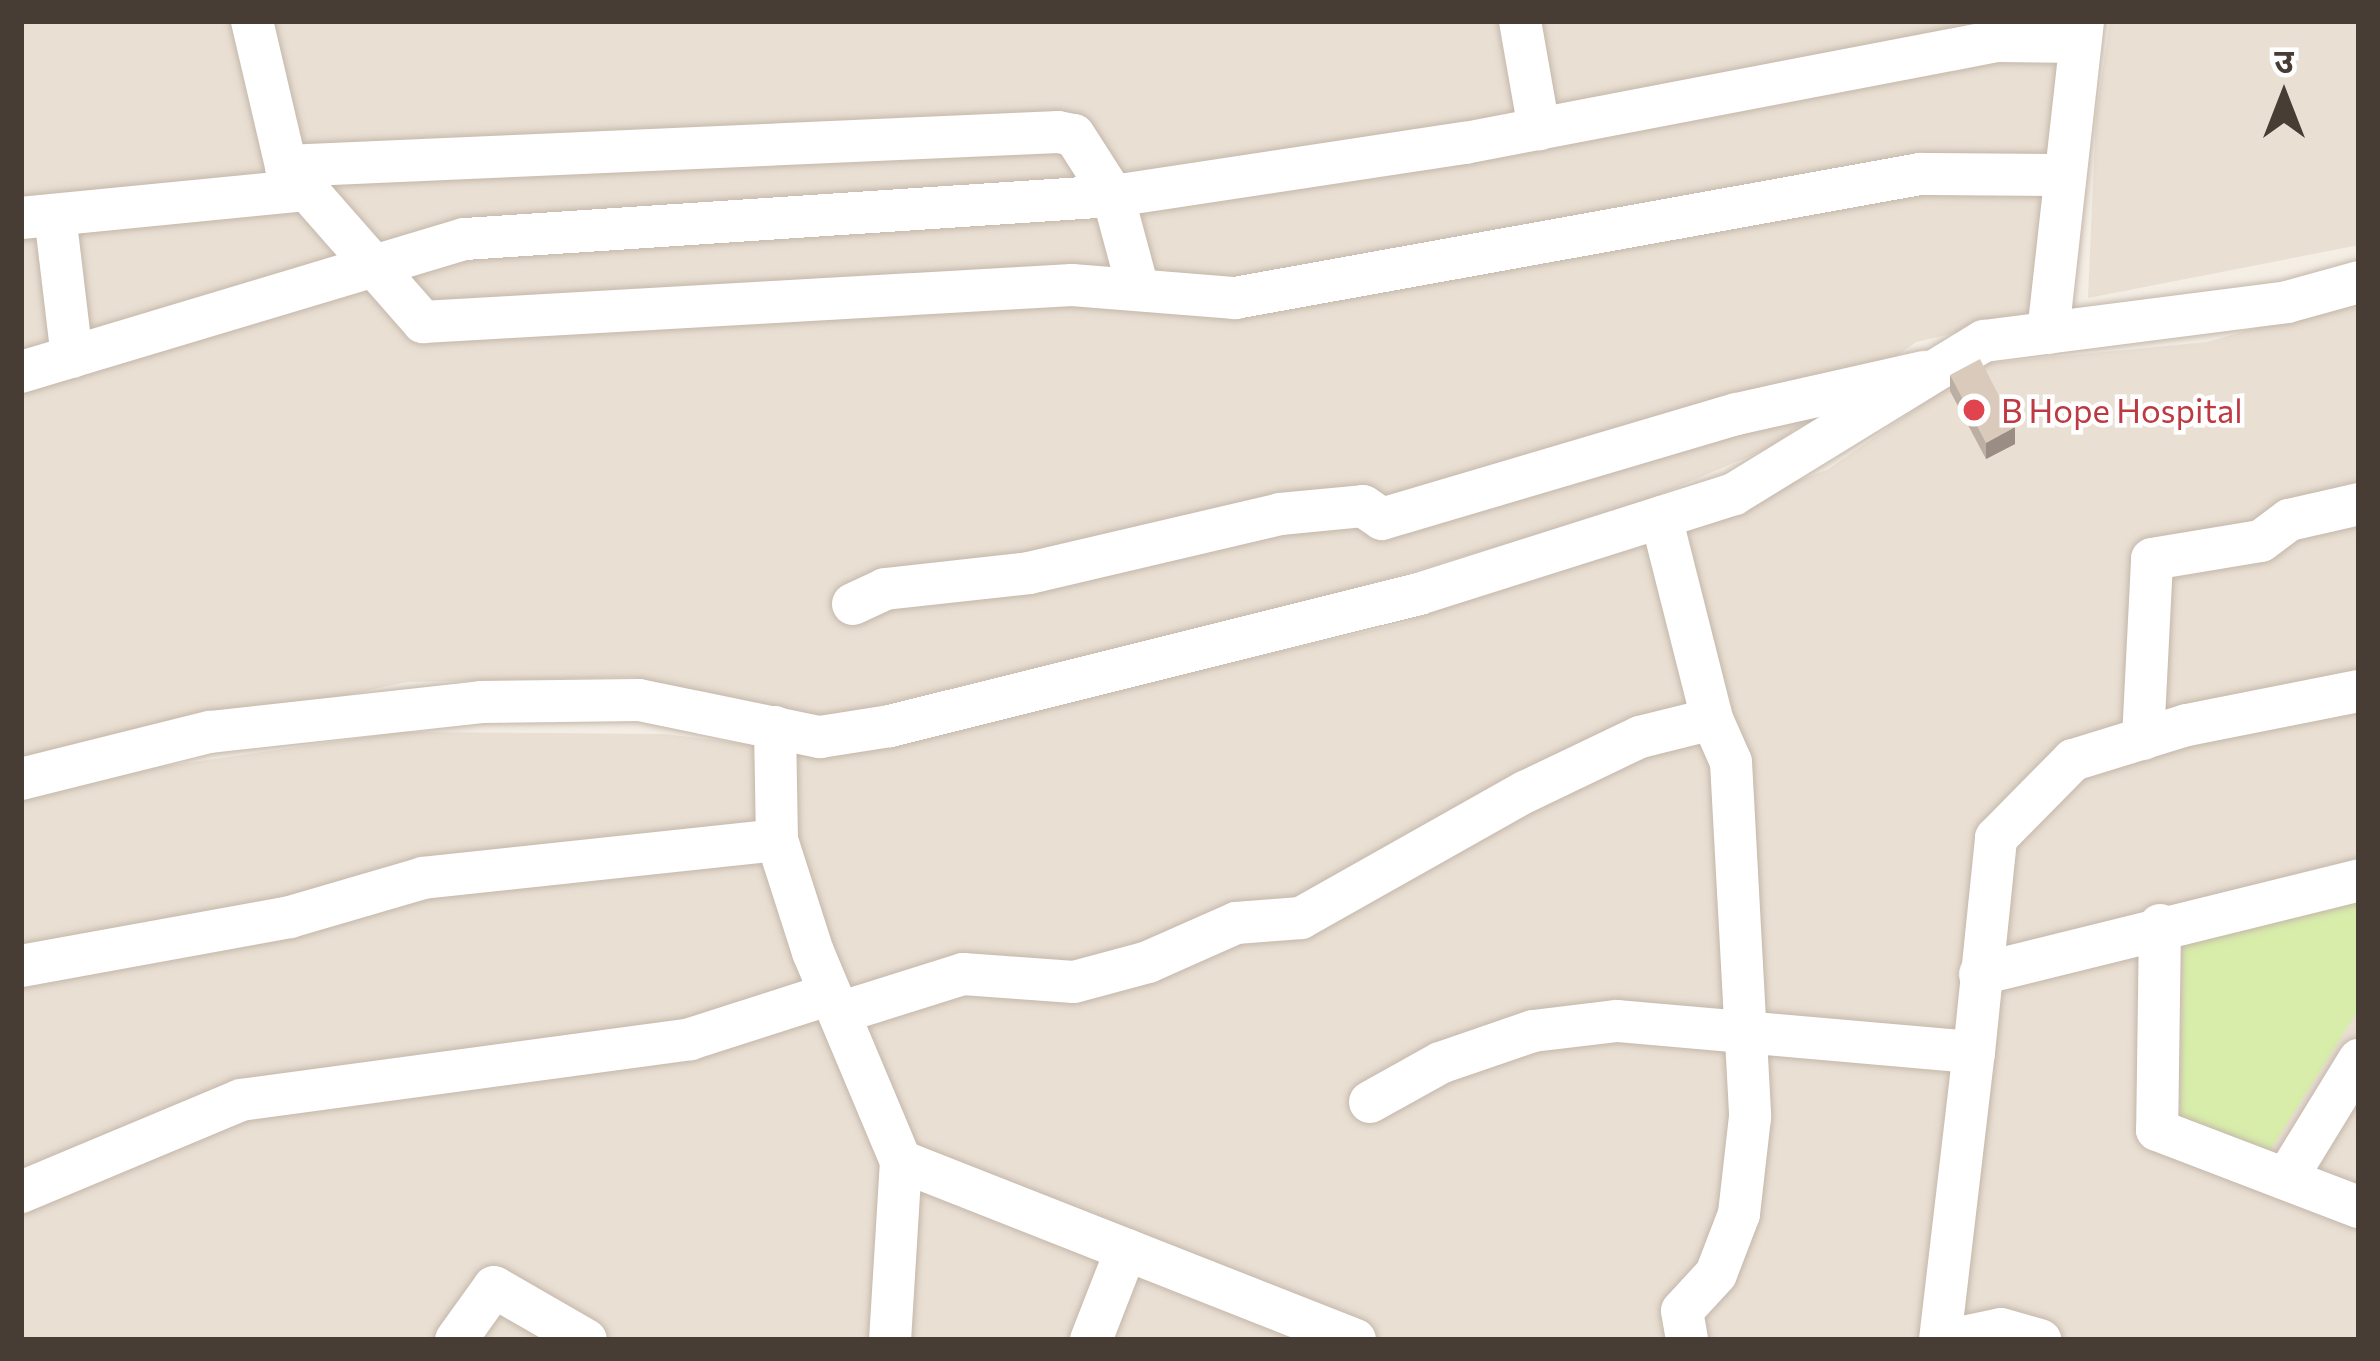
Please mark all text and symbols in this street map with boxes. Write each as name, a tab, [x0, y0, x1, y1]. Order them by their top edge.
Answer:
north arrow	[2224, 36, 2344, 156]
text: उ	[2274, 39, 2294, 80]
place label: B Hope Hospital	[2001, 390, 2243, 430]
marker: B Hope Hospital	[1958, 394, 1990, 426]

